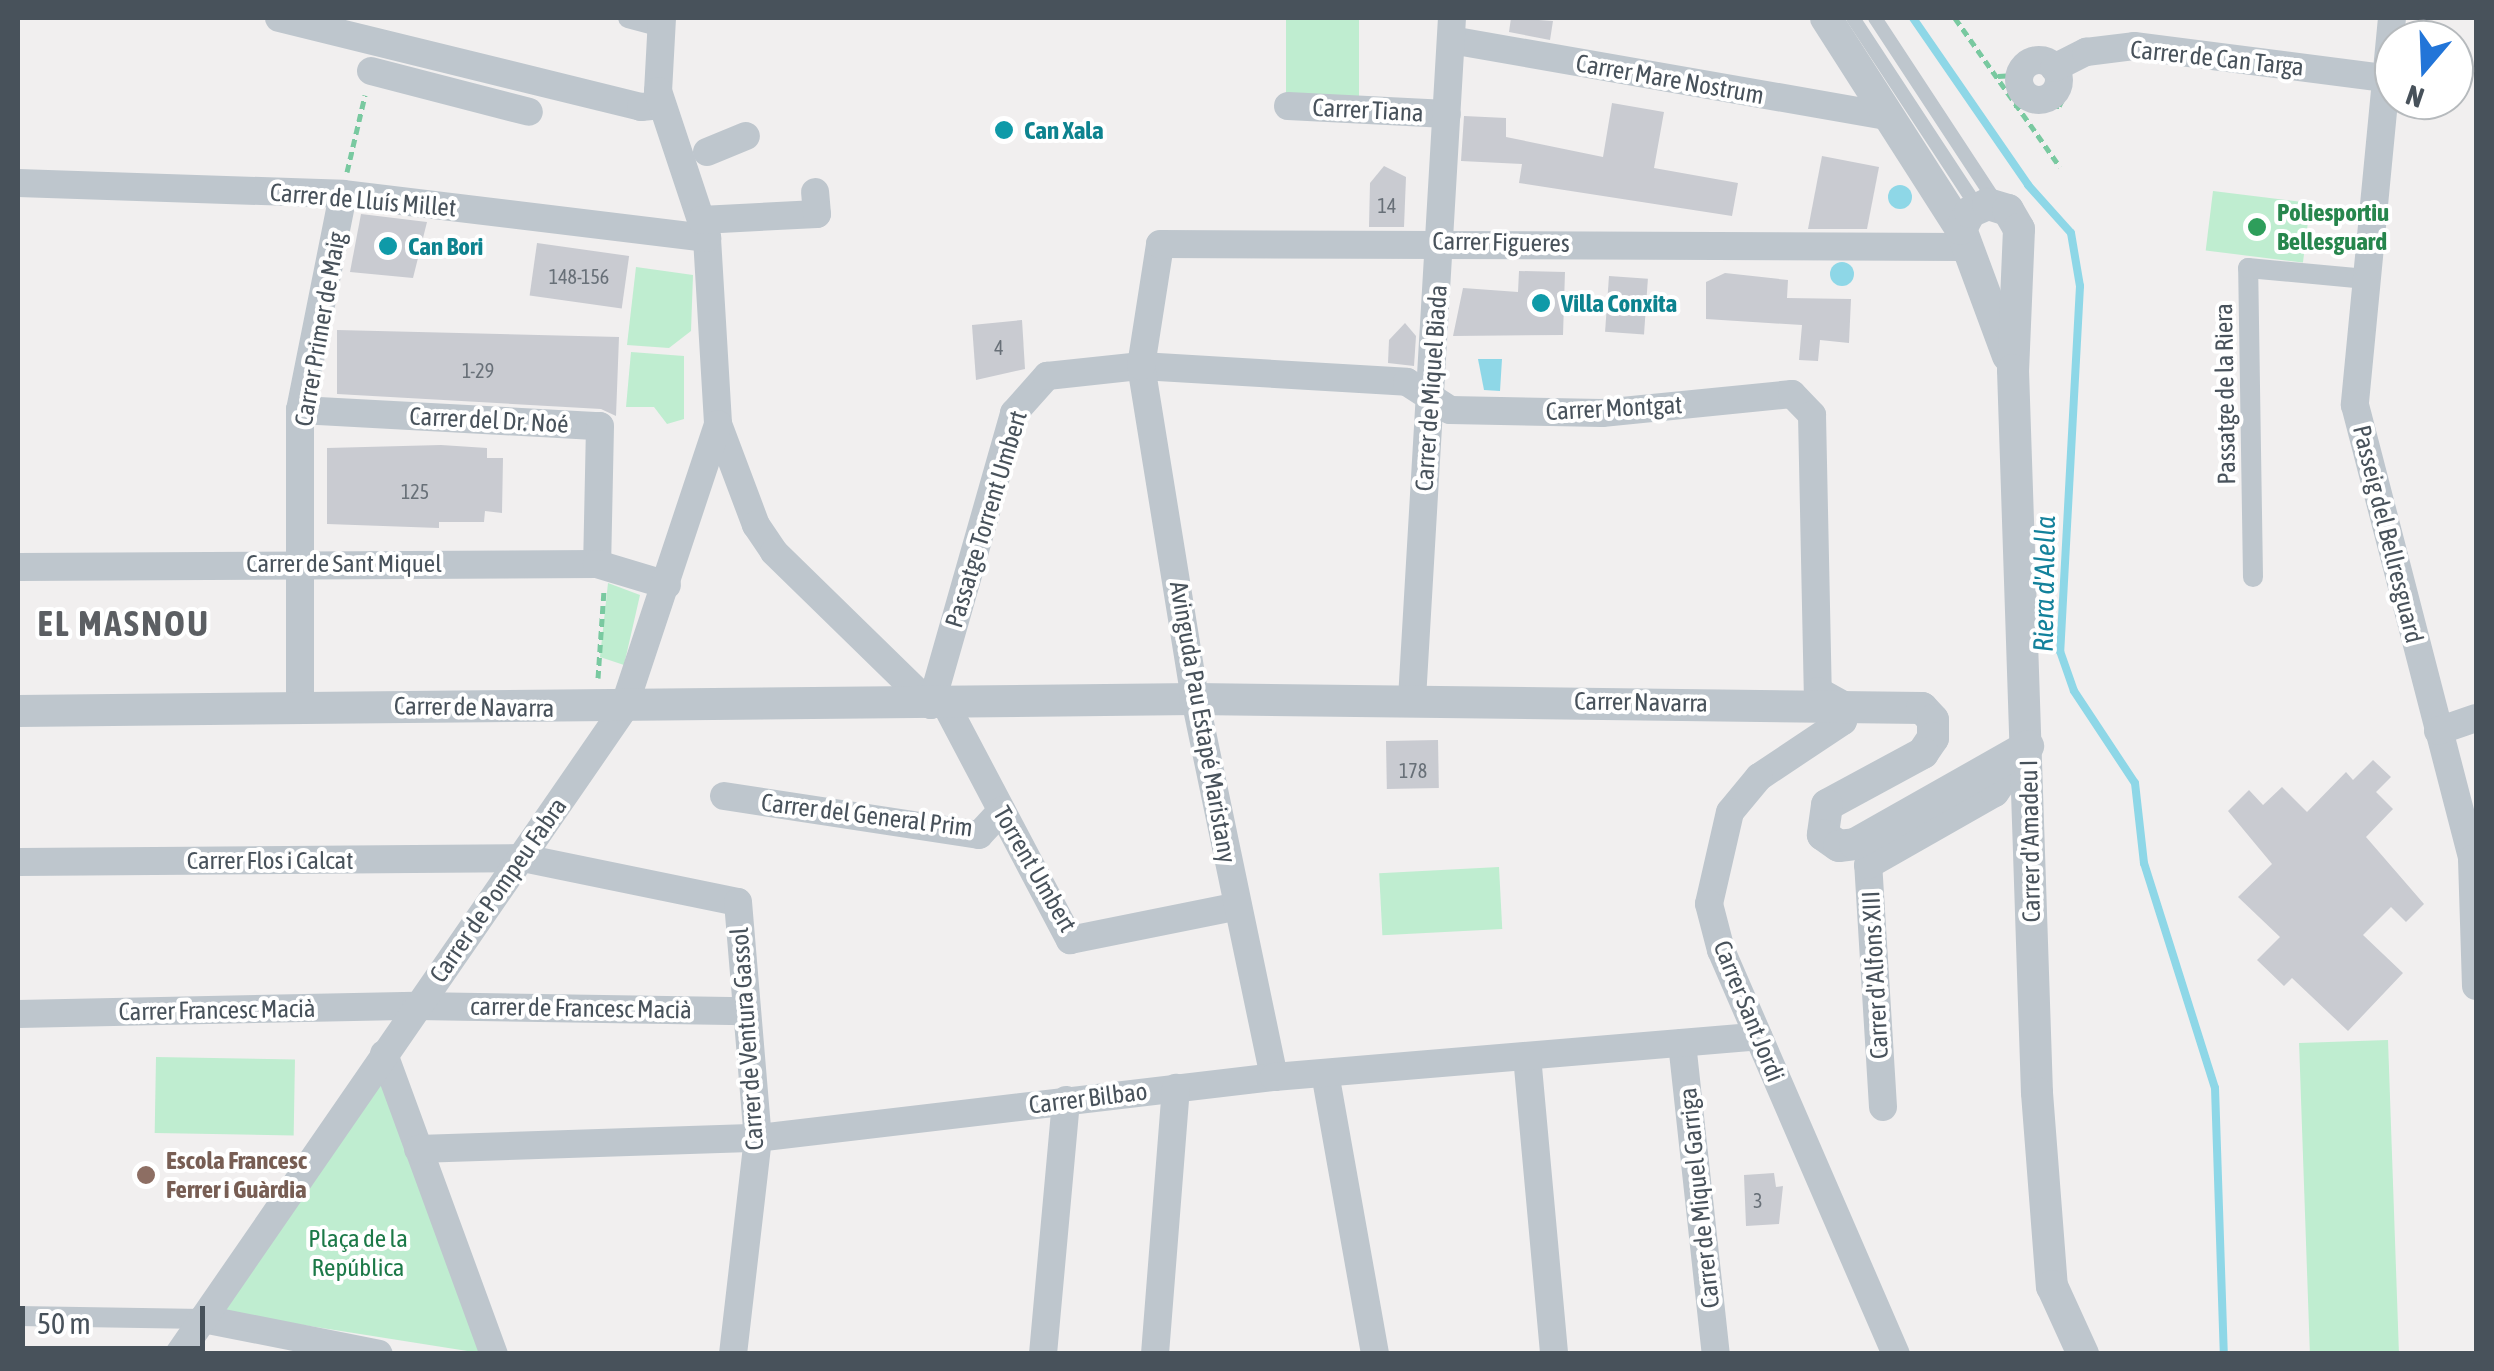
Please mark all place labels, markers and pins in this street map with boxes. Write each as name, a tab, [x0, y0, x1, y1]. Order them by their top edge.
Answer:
place label: Can Xala	[1024, 115, 1104, 145]
marker: Can Xala	[993, 119, 1015, 141]
place label: Poliesportiu Bellesguard	[2277, 198, 2389, 257]
marker: Poliesportiu Bellesguard	[2246, 216, 2268, 238]
place label: Can Bori	[408, 231, 483, 261]
marker: Can Bori	[377, 235, 399, 257]
place label: Villa Conxita	[1561, 288, 1677, 318]
marker: Villa Conxita	[1530, 292, 1552, 314]
place label: Escola Francesc Ferrer i Guàrdia	[166, 1146, 307, 1205]
marker: Escola Francesc Ferrer i Guàrdia	[135, 1164, 157, 1186]

